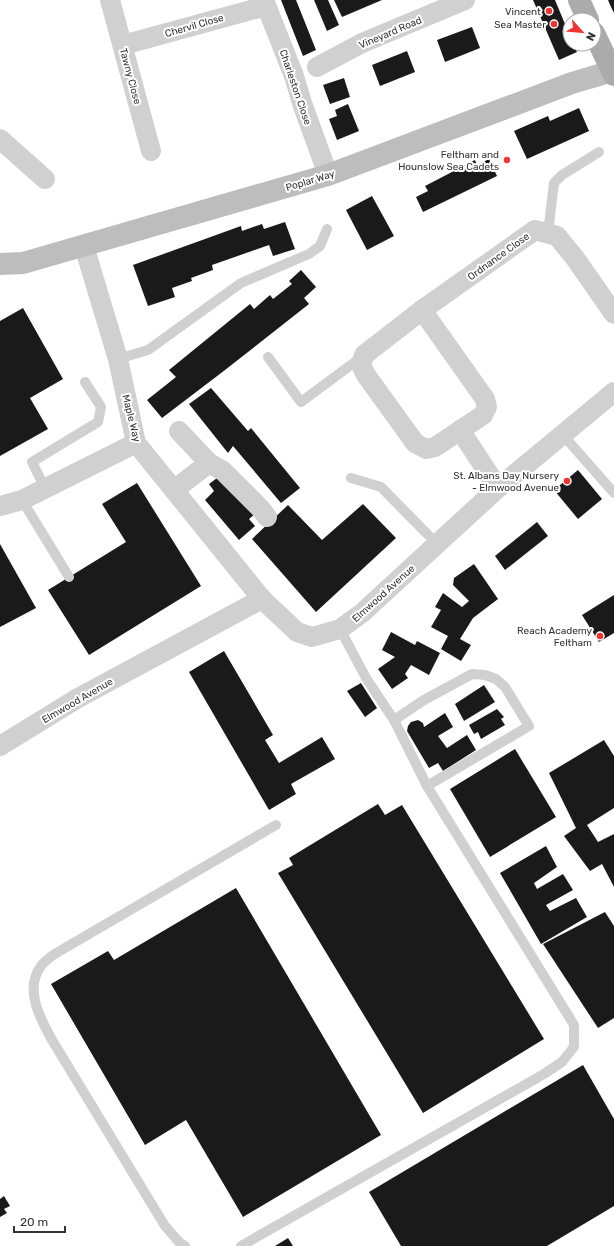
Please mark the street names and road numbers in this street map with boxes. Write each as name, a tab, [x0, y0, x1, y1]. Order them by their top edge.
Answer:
street label: Chervil Close	[164, 12, 225, 40]
street label: Vineyard Road	[357, 14, 424, 52]
street label: Tawny Close	[117, 47, 143, 106]
street label: Charleston Close	[277, 48, 314, 127]
street label: Poplar Way	[284, 168, 337, 194]
street label: Ordnance Close	[465, 230, 532, 283]
street label: Maple Way	[119, 393, 143, 444]
street label: Elmwood Avenue	[350, 562, 418, 625]
street label: Elmwood Avenue	[40, 676, 115, 726]

